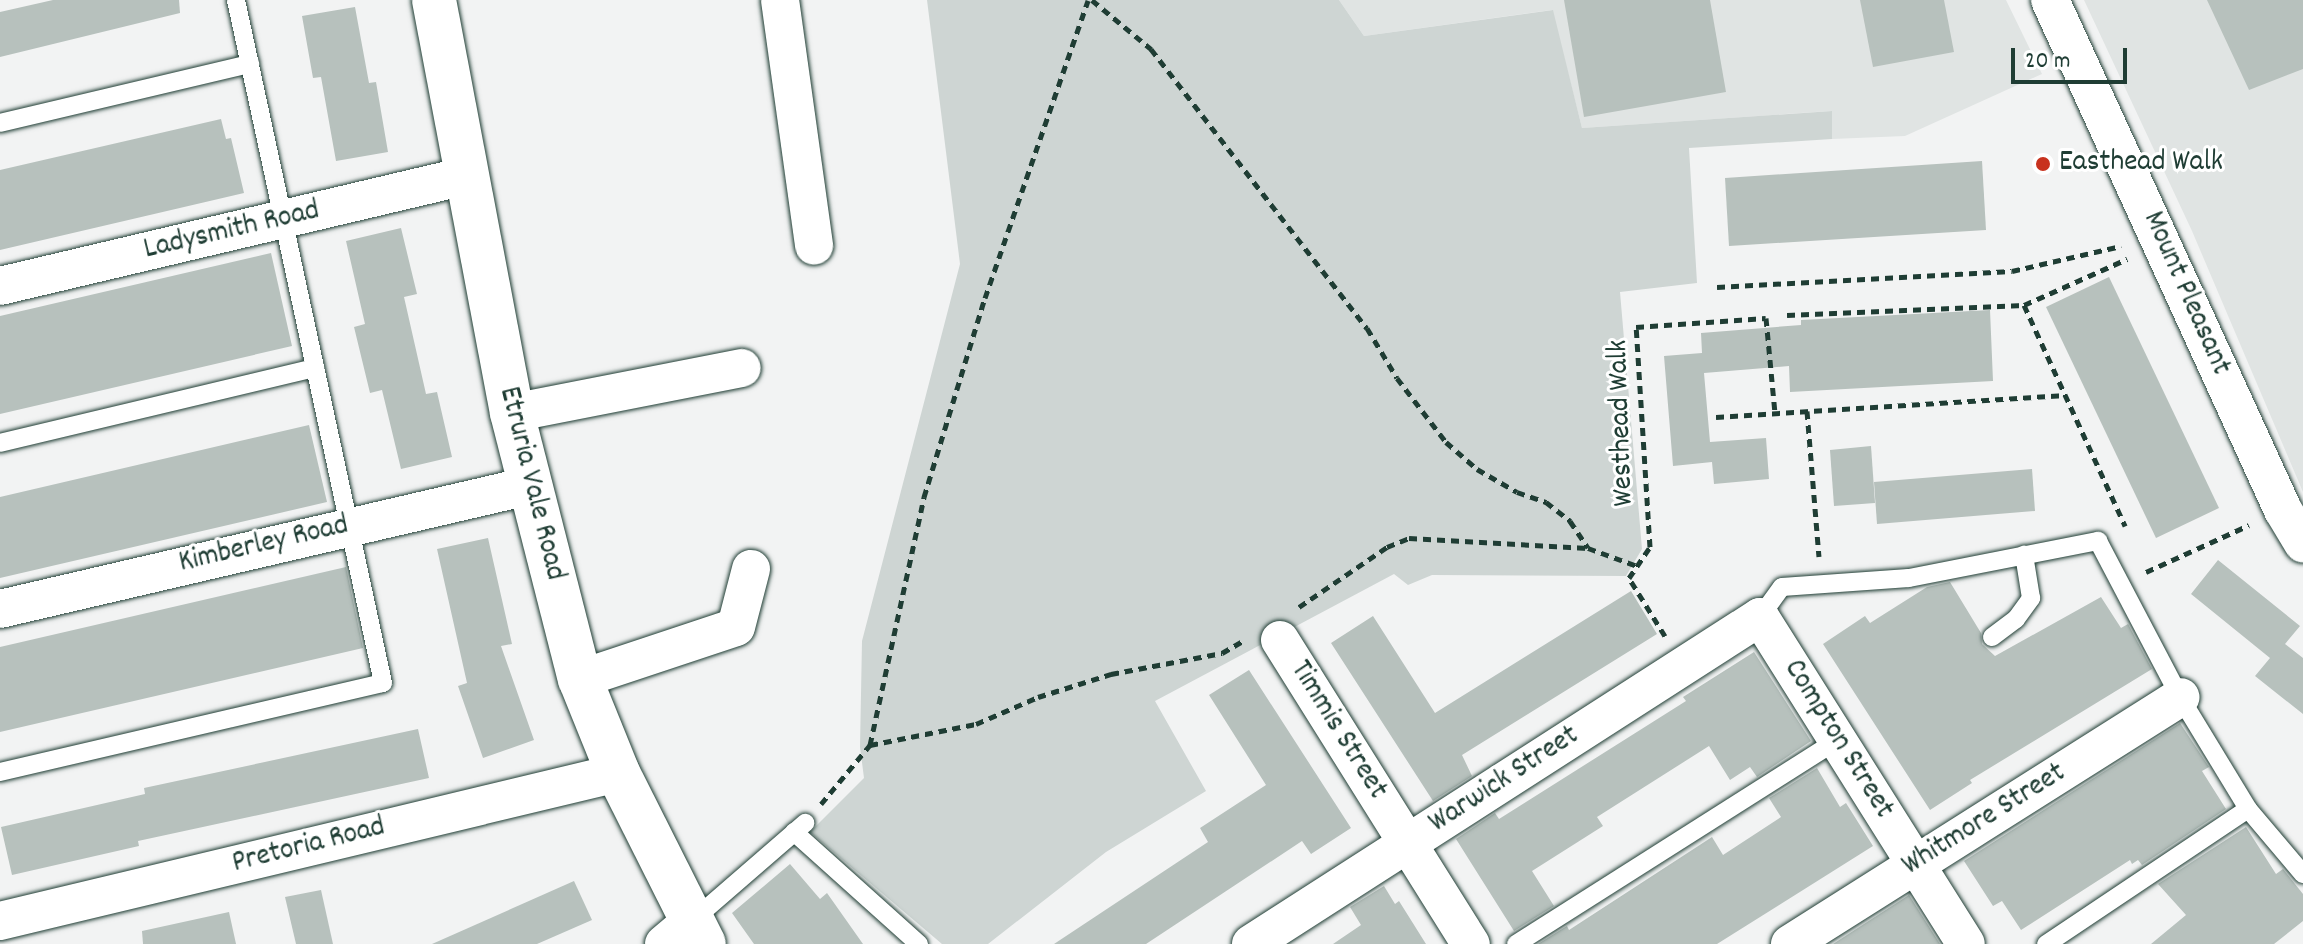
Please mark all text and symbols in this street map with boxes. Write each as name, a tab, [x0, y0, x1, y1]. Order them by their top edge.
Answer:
scale bar	[2015, 32, 2131, 82]
text: 20 m	[2025, 45, 2071, 79]
place label: Easthead Walk	[2059, 146, 2223, 182]
marker: Easthead Walk	[2034, 155, 2052, 173]
street label: Ladysmith Road	[141, 194, 323, 270]
street label: Mount Pleasant	[2133, 207, 2237, 381]
street label: Westhead Walk	[1602, 339, 1644, 507]
street label: Etruria Vale Road	[489, 384, 571, 584]
street label: Kimberley Road	[176, 509, 352, 583]
street label: Compton Street	[1774, 654, 1900, 826]
street label: Timmis Street	[1280, 655, 1394, 807]
street label: Warwick Street	[1423, 719, 1587, 843]
street label: Whitmore Street	[1897, 757, 2073, 885]
street label: Pretoria Road	[229, 811, 389, 883]

